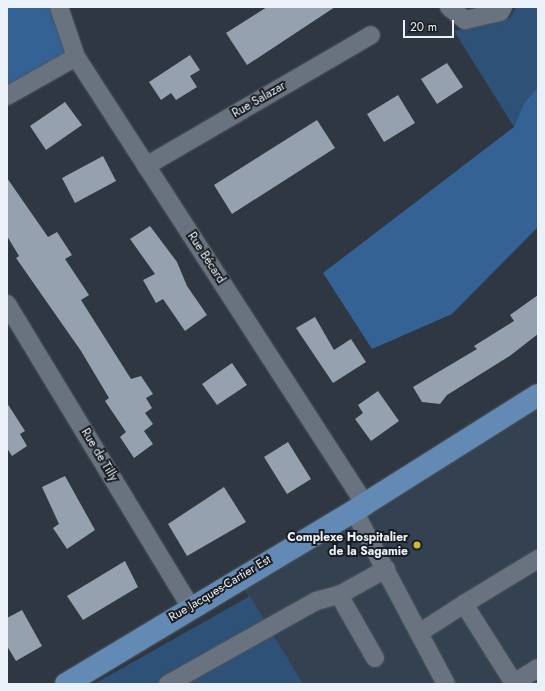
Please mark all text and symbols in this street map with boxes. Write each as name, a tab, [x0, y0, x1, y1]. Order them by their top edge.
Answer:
scale bar	[405, 12, 456, 38]
text: 20 m	[410, 18, 437, 36]
street label: Rue Salazar	[230, 79, 288, 121]
street label: Rue Bécard	[184, 230, 228, 286]
street label: Rue de Tilly	[78, 426, 120, 484]
place label: Complexe Hospitalier de la Sagamie	[287, 531, 408, 559]
marker: Complexe Hospitalier de la Sagamie	[411, 539, 423, 551]
street label: Rue Jacques-Cartier Est	[166, 553, 274, 625]

